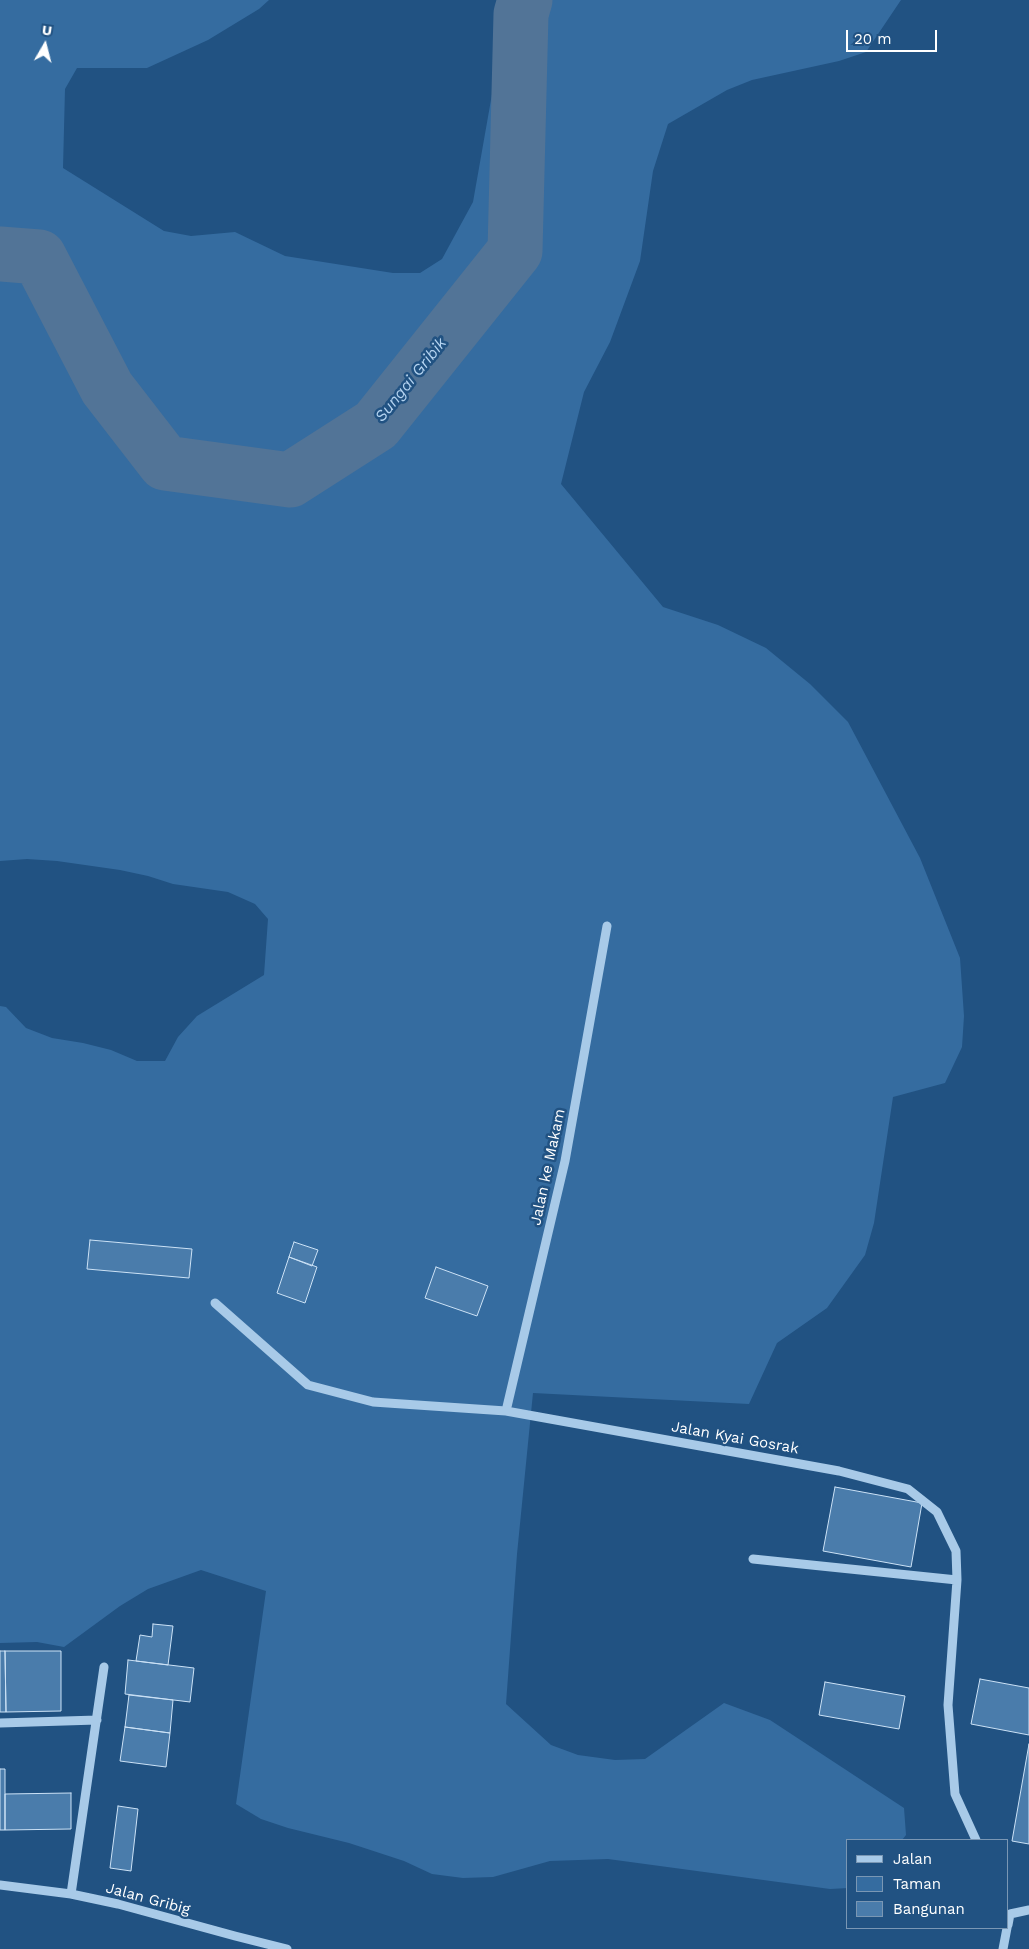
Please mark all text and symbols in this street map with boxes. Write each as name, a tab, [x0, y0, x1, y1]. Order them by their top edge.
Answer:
north arrow	[20, 20, 70, 70]
scale bar	[849, 20, 940, 52]
text: U	[41, 22, 53, 39]
text: 20 m	[854, 30, 892, 48]
water label: Sungai Gribik	[371, 334, 451, 426]
street label: Jalan ke Makam	[527, 1107, 569, 1227]
street label: Jalan Kyai Gosrak	[670, 1418, 800, 1458]
legend	[846, 1839, 1009, 1929]
text: Jalan	[893, 1850, 932, 1868]
text: Taman	[893, 1875, 941, 1893]
street label: Jalan Gribig	[104, 1879, 192, 1919]
text: Bangunan	[893, 1900, 965, 1918]

